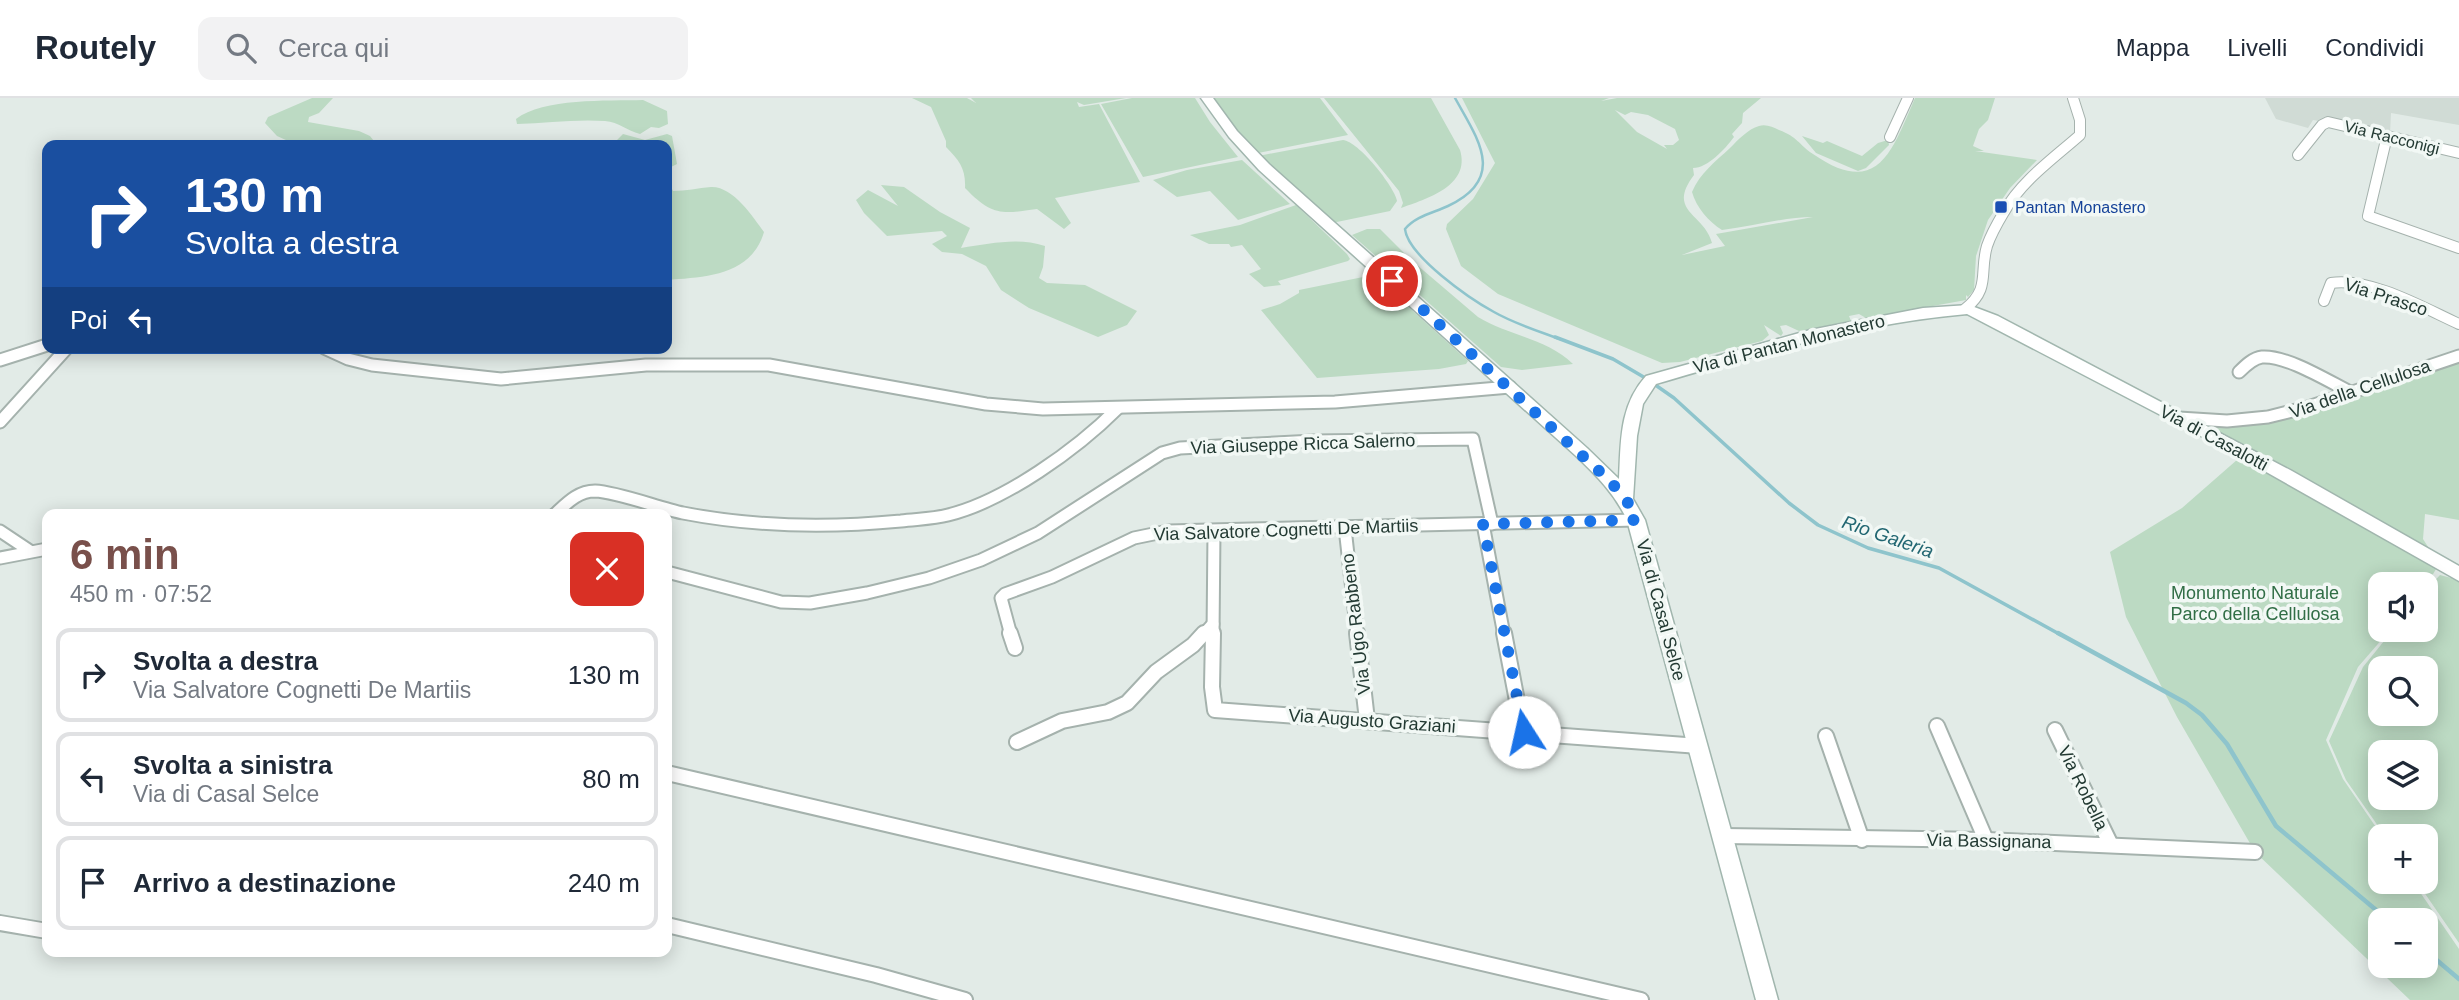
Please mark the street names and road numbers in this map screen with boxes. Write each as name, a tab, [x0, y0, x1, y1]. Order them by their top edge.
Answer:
street label: Via Racconigi	[2342, 117, 2441, 158]
street label: Via Prasco	[2342, 274, 2430, 320]
street label: Via di Pantan Monastero	[1691, 310, 1887, 378]
street label: Via della Cellulosa	[2287, 355, 2434, 423]
street label: Via di Casalotti	[2156, 401, 2272, 475]
street label: Via Giuseppe Ricca Salerno	[1190, 430, 1416, 458]
street label: Via Salvatore Cognetti De Martiis	[1153, 515, 1419, 545]
street label: Via di Casal Selce	[1632, 537, 1690, 683]
street label: Via Ugo Rabbeno	[1337, 552, 1375, 696]
street label: Via Augusto Graziani	[1288, 705, 1456, 737]
street label: Via Robella	[2054, 742, 2113, 834]
street label: Via Bassignana	[1926, 830, 2053, 852]

